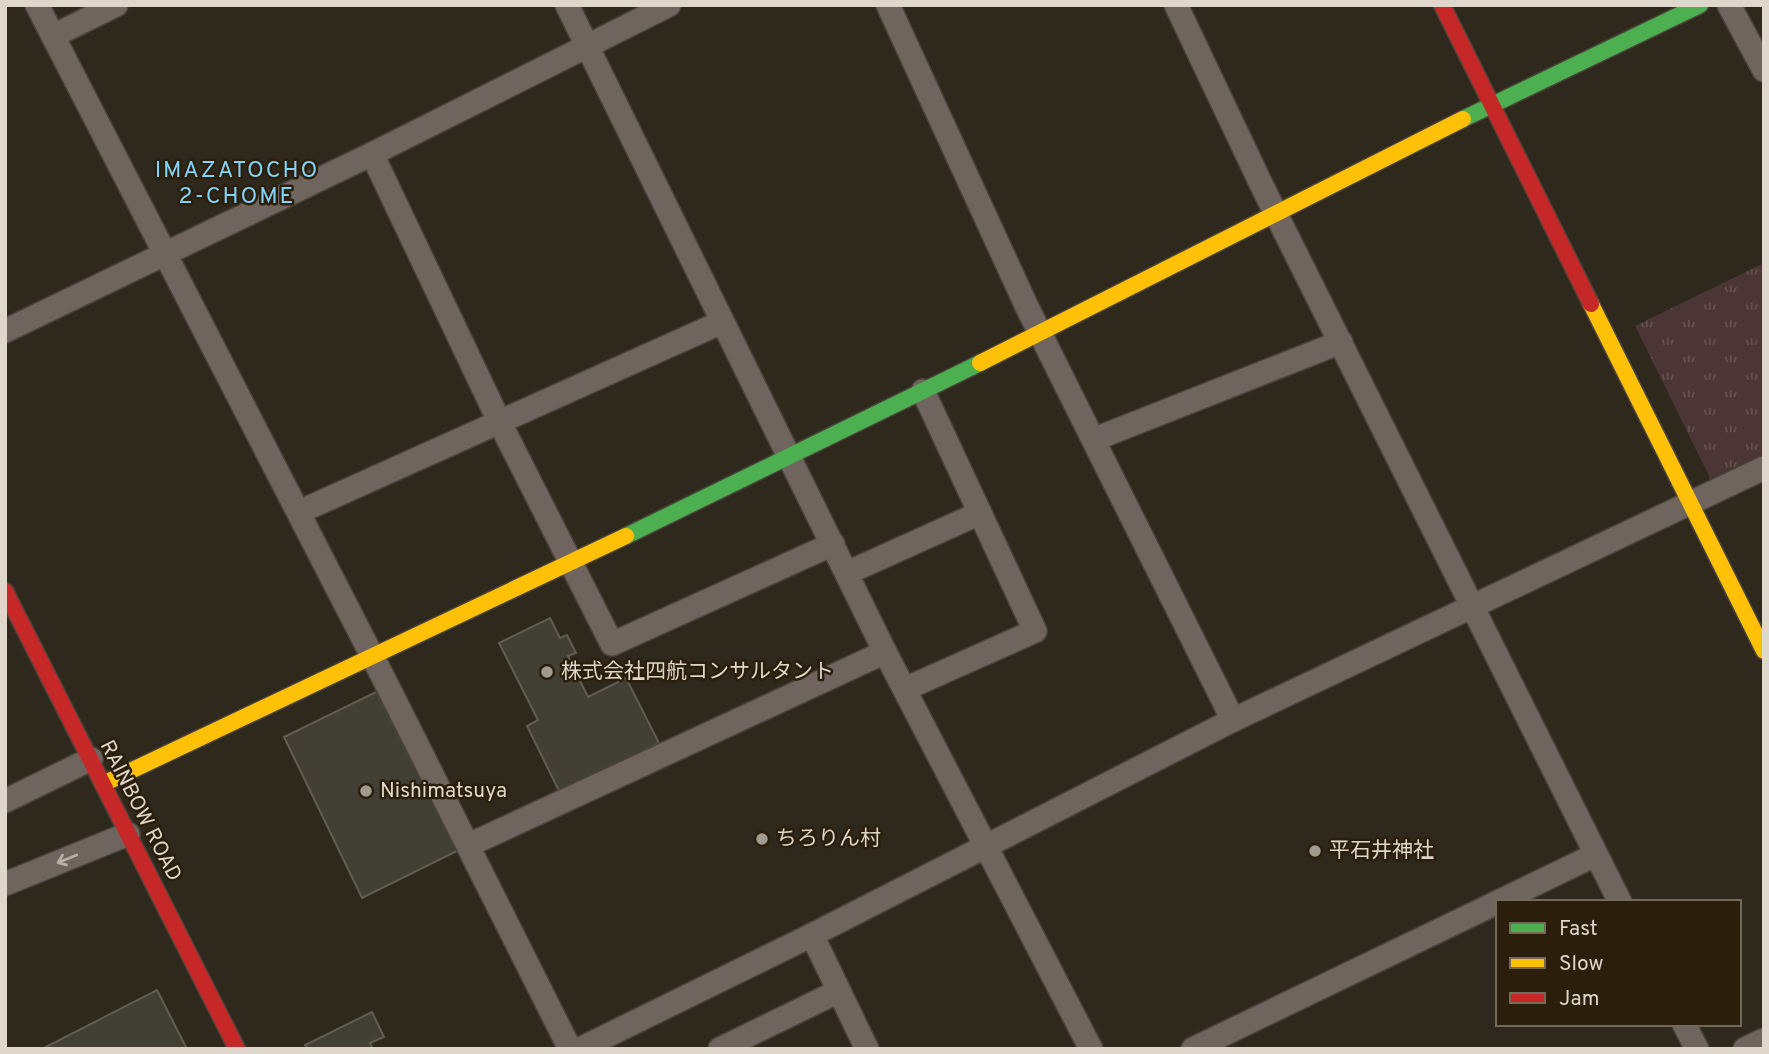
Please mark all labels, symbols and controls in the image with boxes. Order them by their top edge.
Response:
district label: IMAZATOCHO 2-CHOME [155,157,319,212]
place label: 株式会社四航コンサルタント [561,659,834,686]
marker: 株式会社四航コンサルタント [539,664,555,680]
street label: RAINBOW ROAD [93,736,187,886]
place label: Nishimatsuya [380,778,507,805]
marker: Nishimatsuya [358,783,374,799]
place label: ちろりん村 [776,826,881,853]
marker: ちろりん村 [754,831,770,847]
place label: 平石井神社 [1329,838,1434,865]
marker: 平石井神社 [1307,843,1323,859]
one-way arrow [56,853,78,866]
legend [1496,900,1741,1026]
text: Fast [1559,916,1598,943]
text: Slow [1559,951,1604,978]
text: Jam [1559,986,1600,1013]

